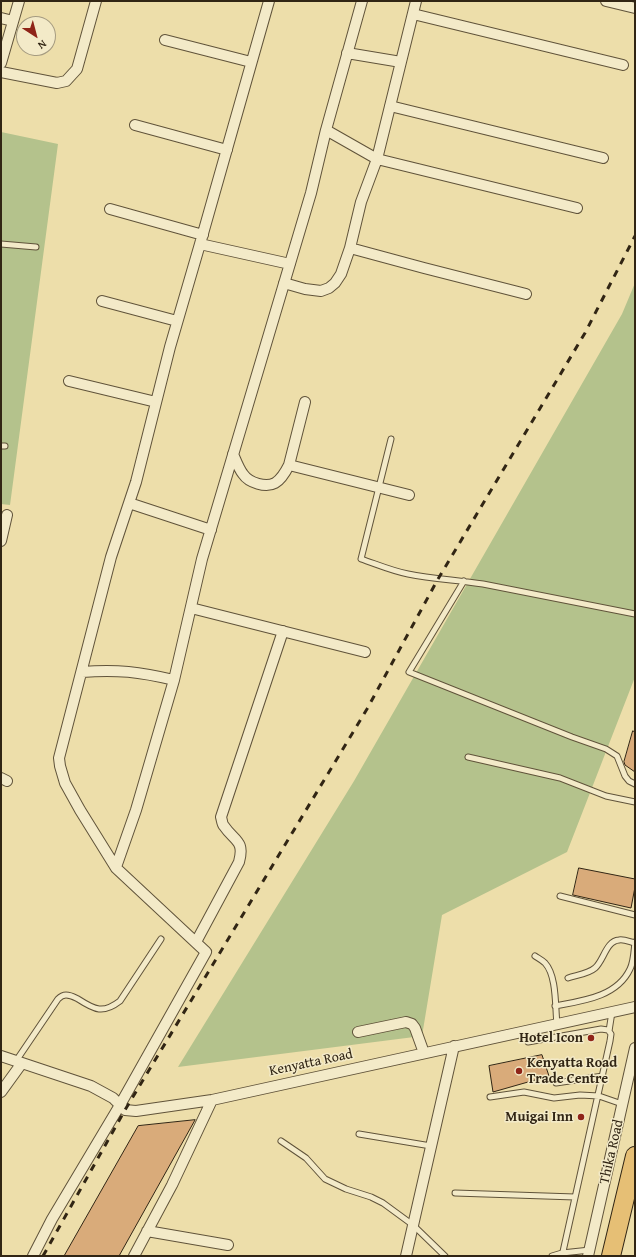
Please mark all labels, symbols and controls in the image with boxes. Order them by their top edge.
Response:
north arrow [16,16,56,56]
text: N [35,36,50,54]
place label: Hotel Icon [519,1030,583,1046]
marker: Hotel Icon [586,1033,596,1043]
street label: Kenyatta Road [268,1046,354,1080]
place label: Kenyatta Road Trade Centre [527,1055,617,1088]
marker: Kenyatta Road Trade Centre [514,1066,524,1076]
place label: Muigai Inn [505,1109,573,1125]
marker: Muigai Inn [576,1112,586,1122]
street label: Thika Road [596,1118,628,1186]

